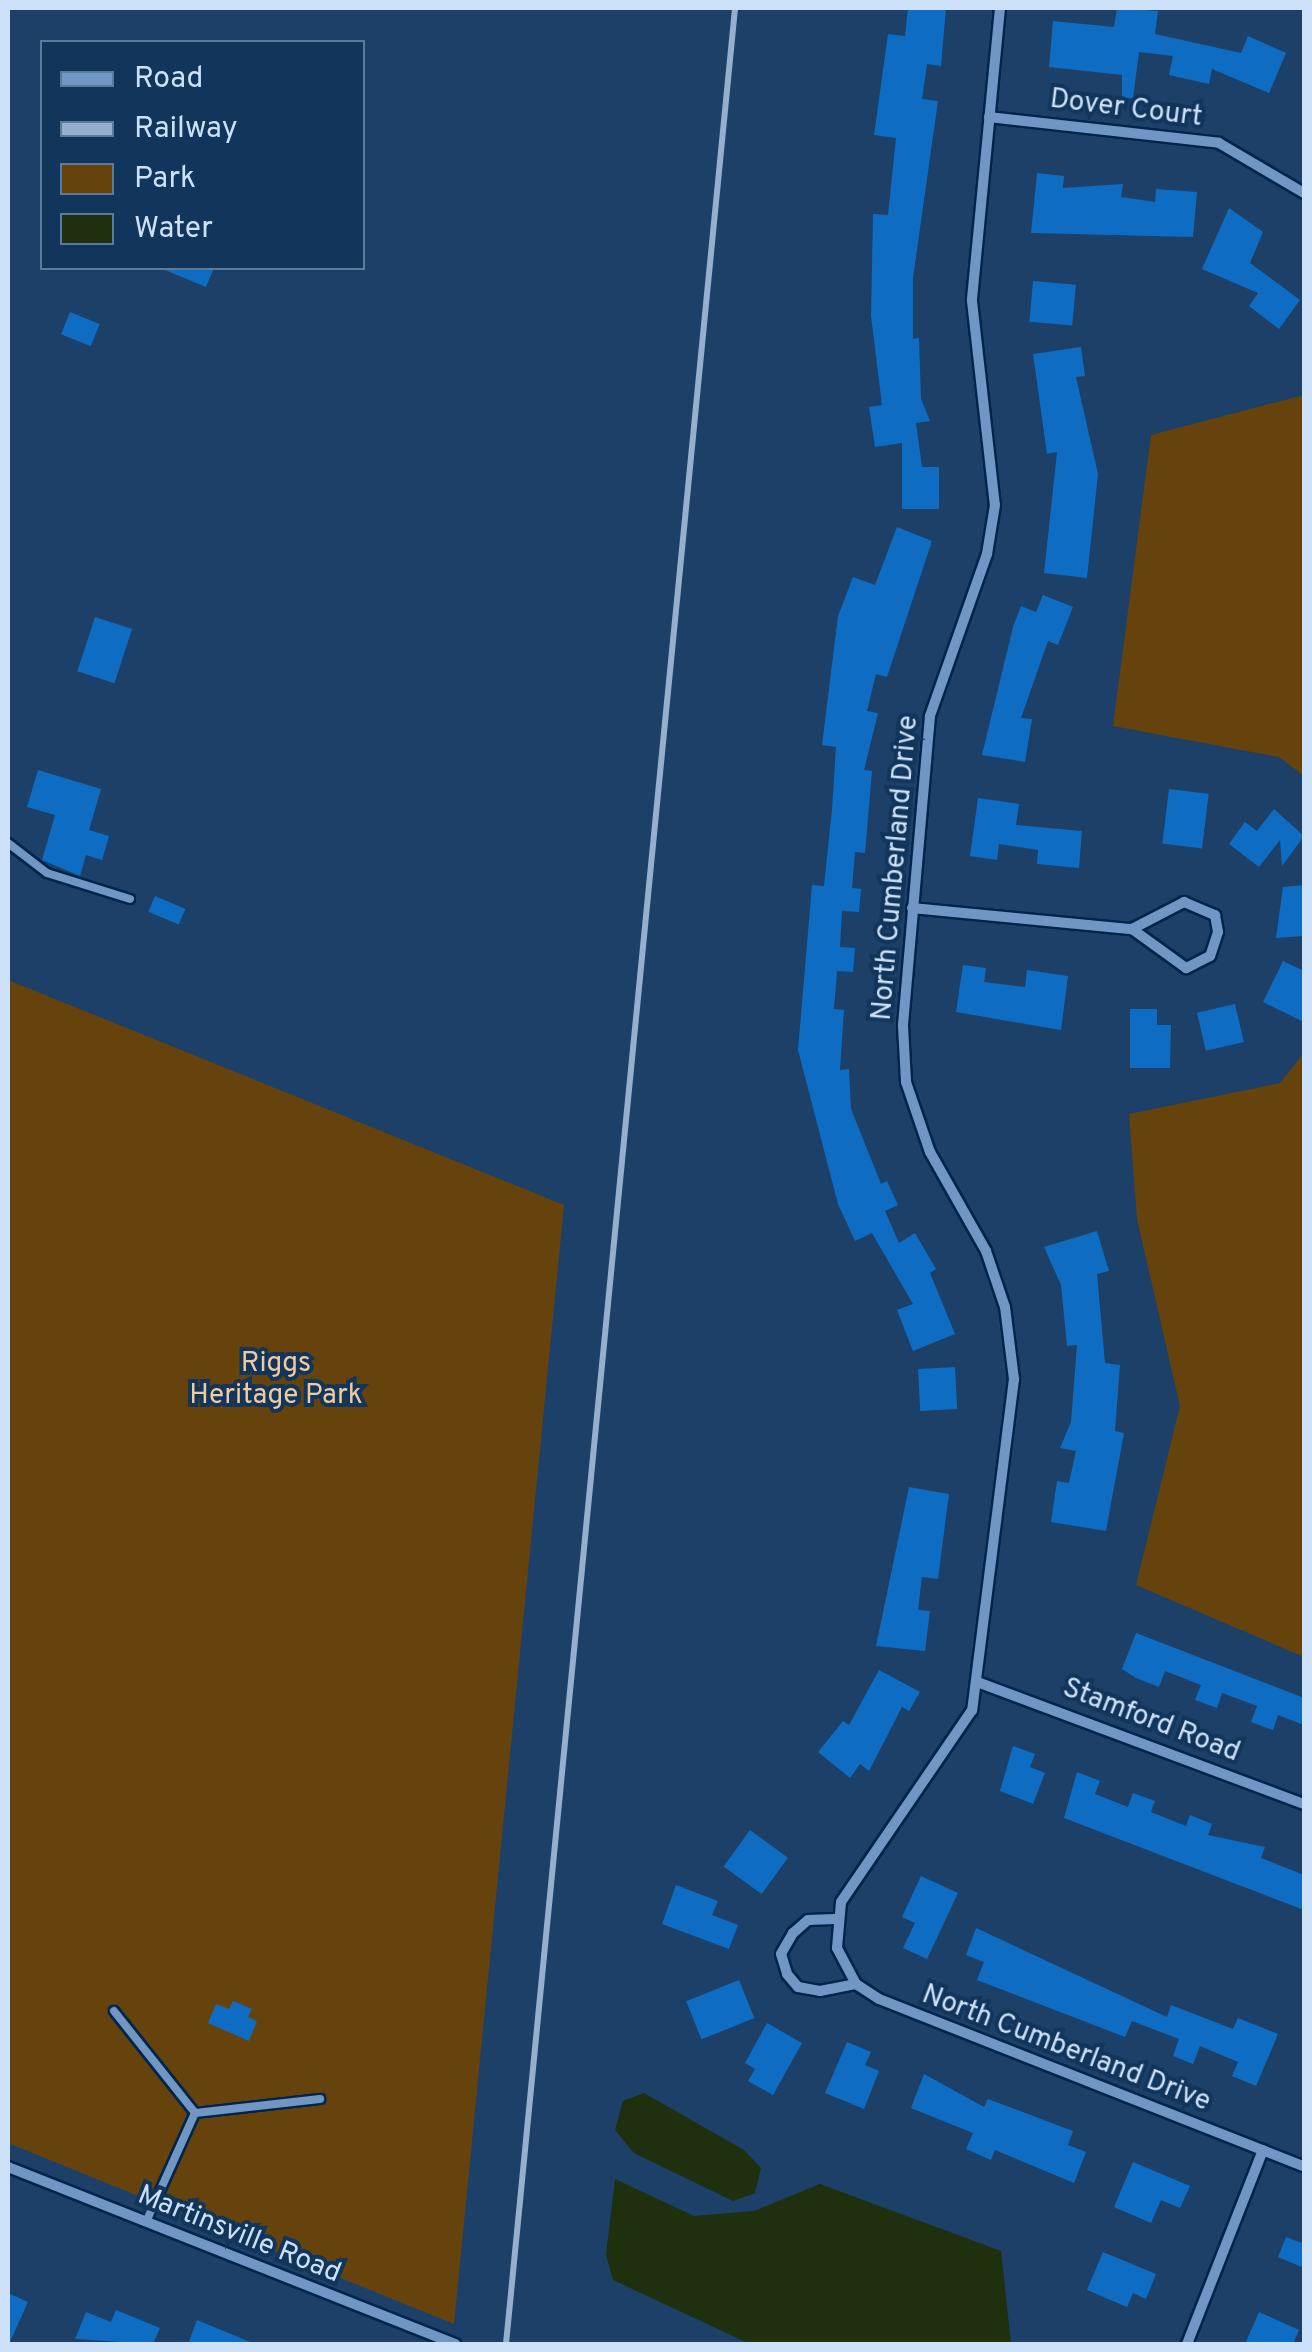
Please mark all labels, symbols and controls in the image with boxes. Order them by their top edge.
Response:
legend [40,40,365,270]
text: Road [134,61,203,98]
street label: Dover Court [1048,83,1204,135]
text: Railway [134,111,238,148]
text: Park [134,161,196,198]
text: Water [134,211,213,248]
street label: North Cumberland Drive [866,714,926,1022]
park label: Riggs Heritage Park [189,1347,363,1413]
street label: Stamford Road [1058,1672,1244,1770]
street label: North Cumberland Drive [917,1978,1215,2120]
street label: Martinsville Road [132,2179,346,2291]

